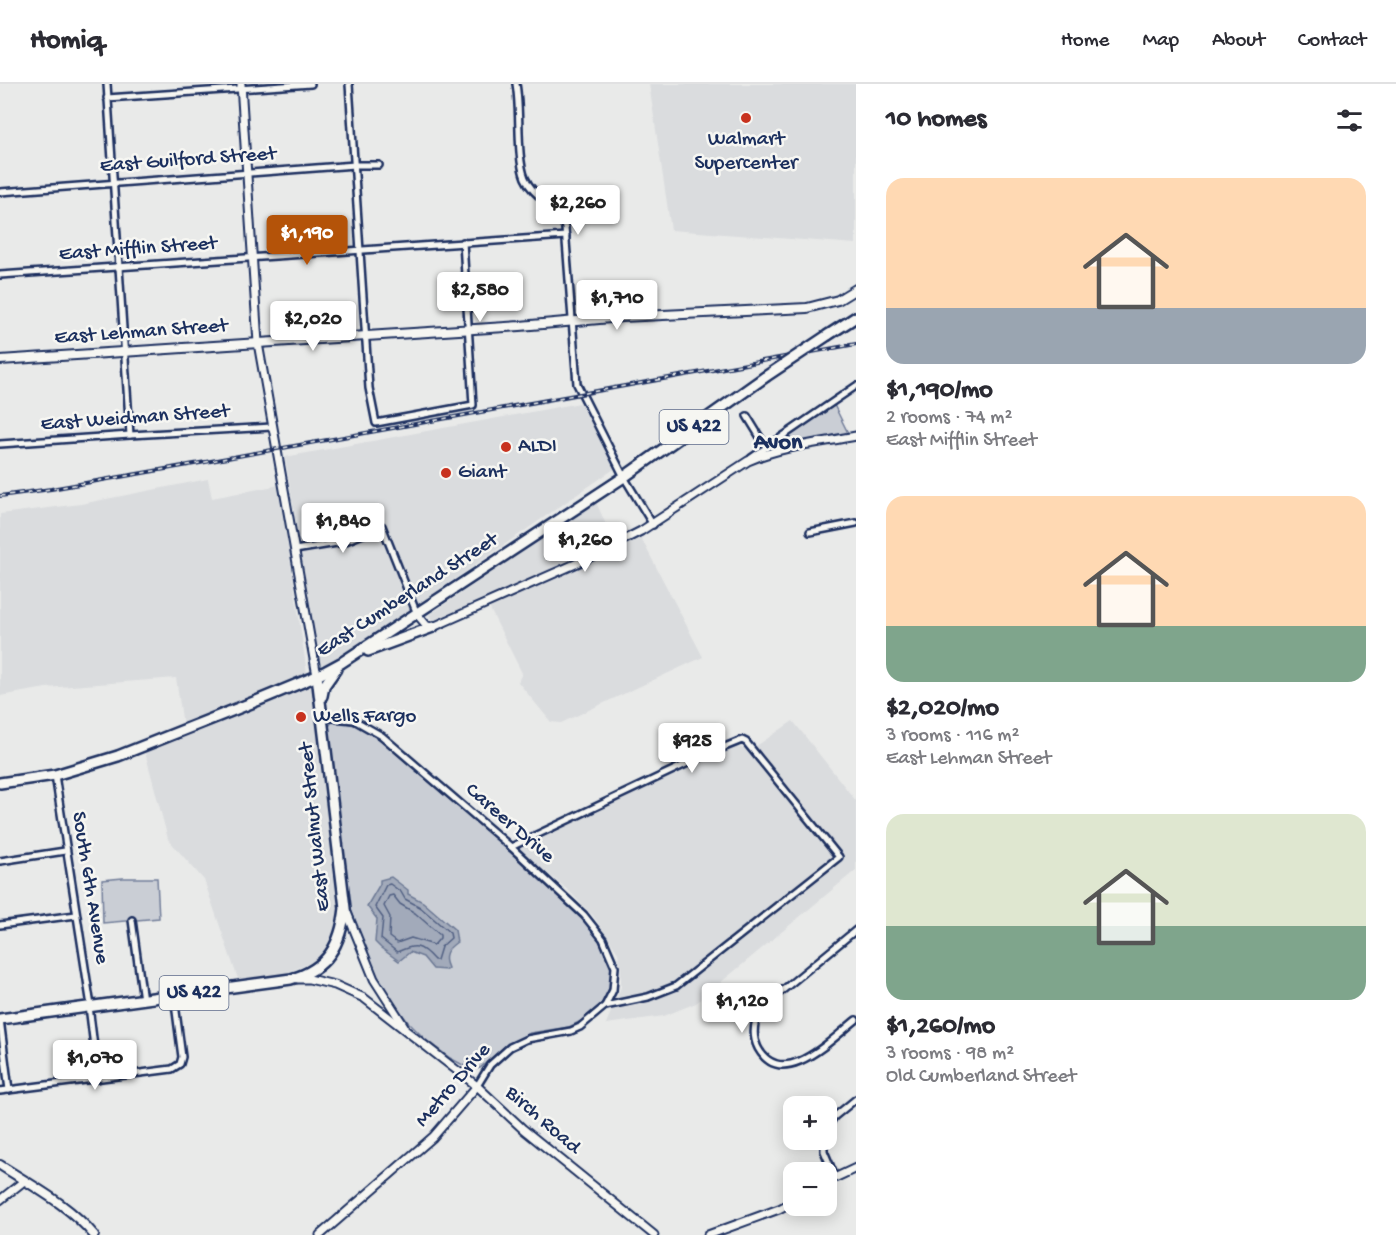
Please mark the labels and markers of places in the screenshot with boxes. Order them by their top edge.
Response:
marker: Walmart Supercenter [739,111,753,125]
place label: Walmart Supercenter [694,128,799,177]
pin: $2,260 [529,185,627,236]
pin: $1,190 [258,215,356,266]
pin: $2,580 [431,272,529,323]
pin: $1,710 [568,280,666,331]
pin: $2,020 [264,301,362,352]
place label: ALDI [518,435,557,460]
marker: ALDI [499,440,513,454]
place label: Giant [458,461,508,486]
marker: Giant [439,466,453,480]
pin: $1,840 [294,503,392,554]
pin: $1,260 [536,522,634,573]
place label: Wells Fargo [313,705,416,730]
marker: Wells Fargo [294,710,308,724]
pin: $925 [656,723,728,774]
pin: $1,120 [693,983,791,1034]
pin: $1,070 [46,1040,144,1091]

